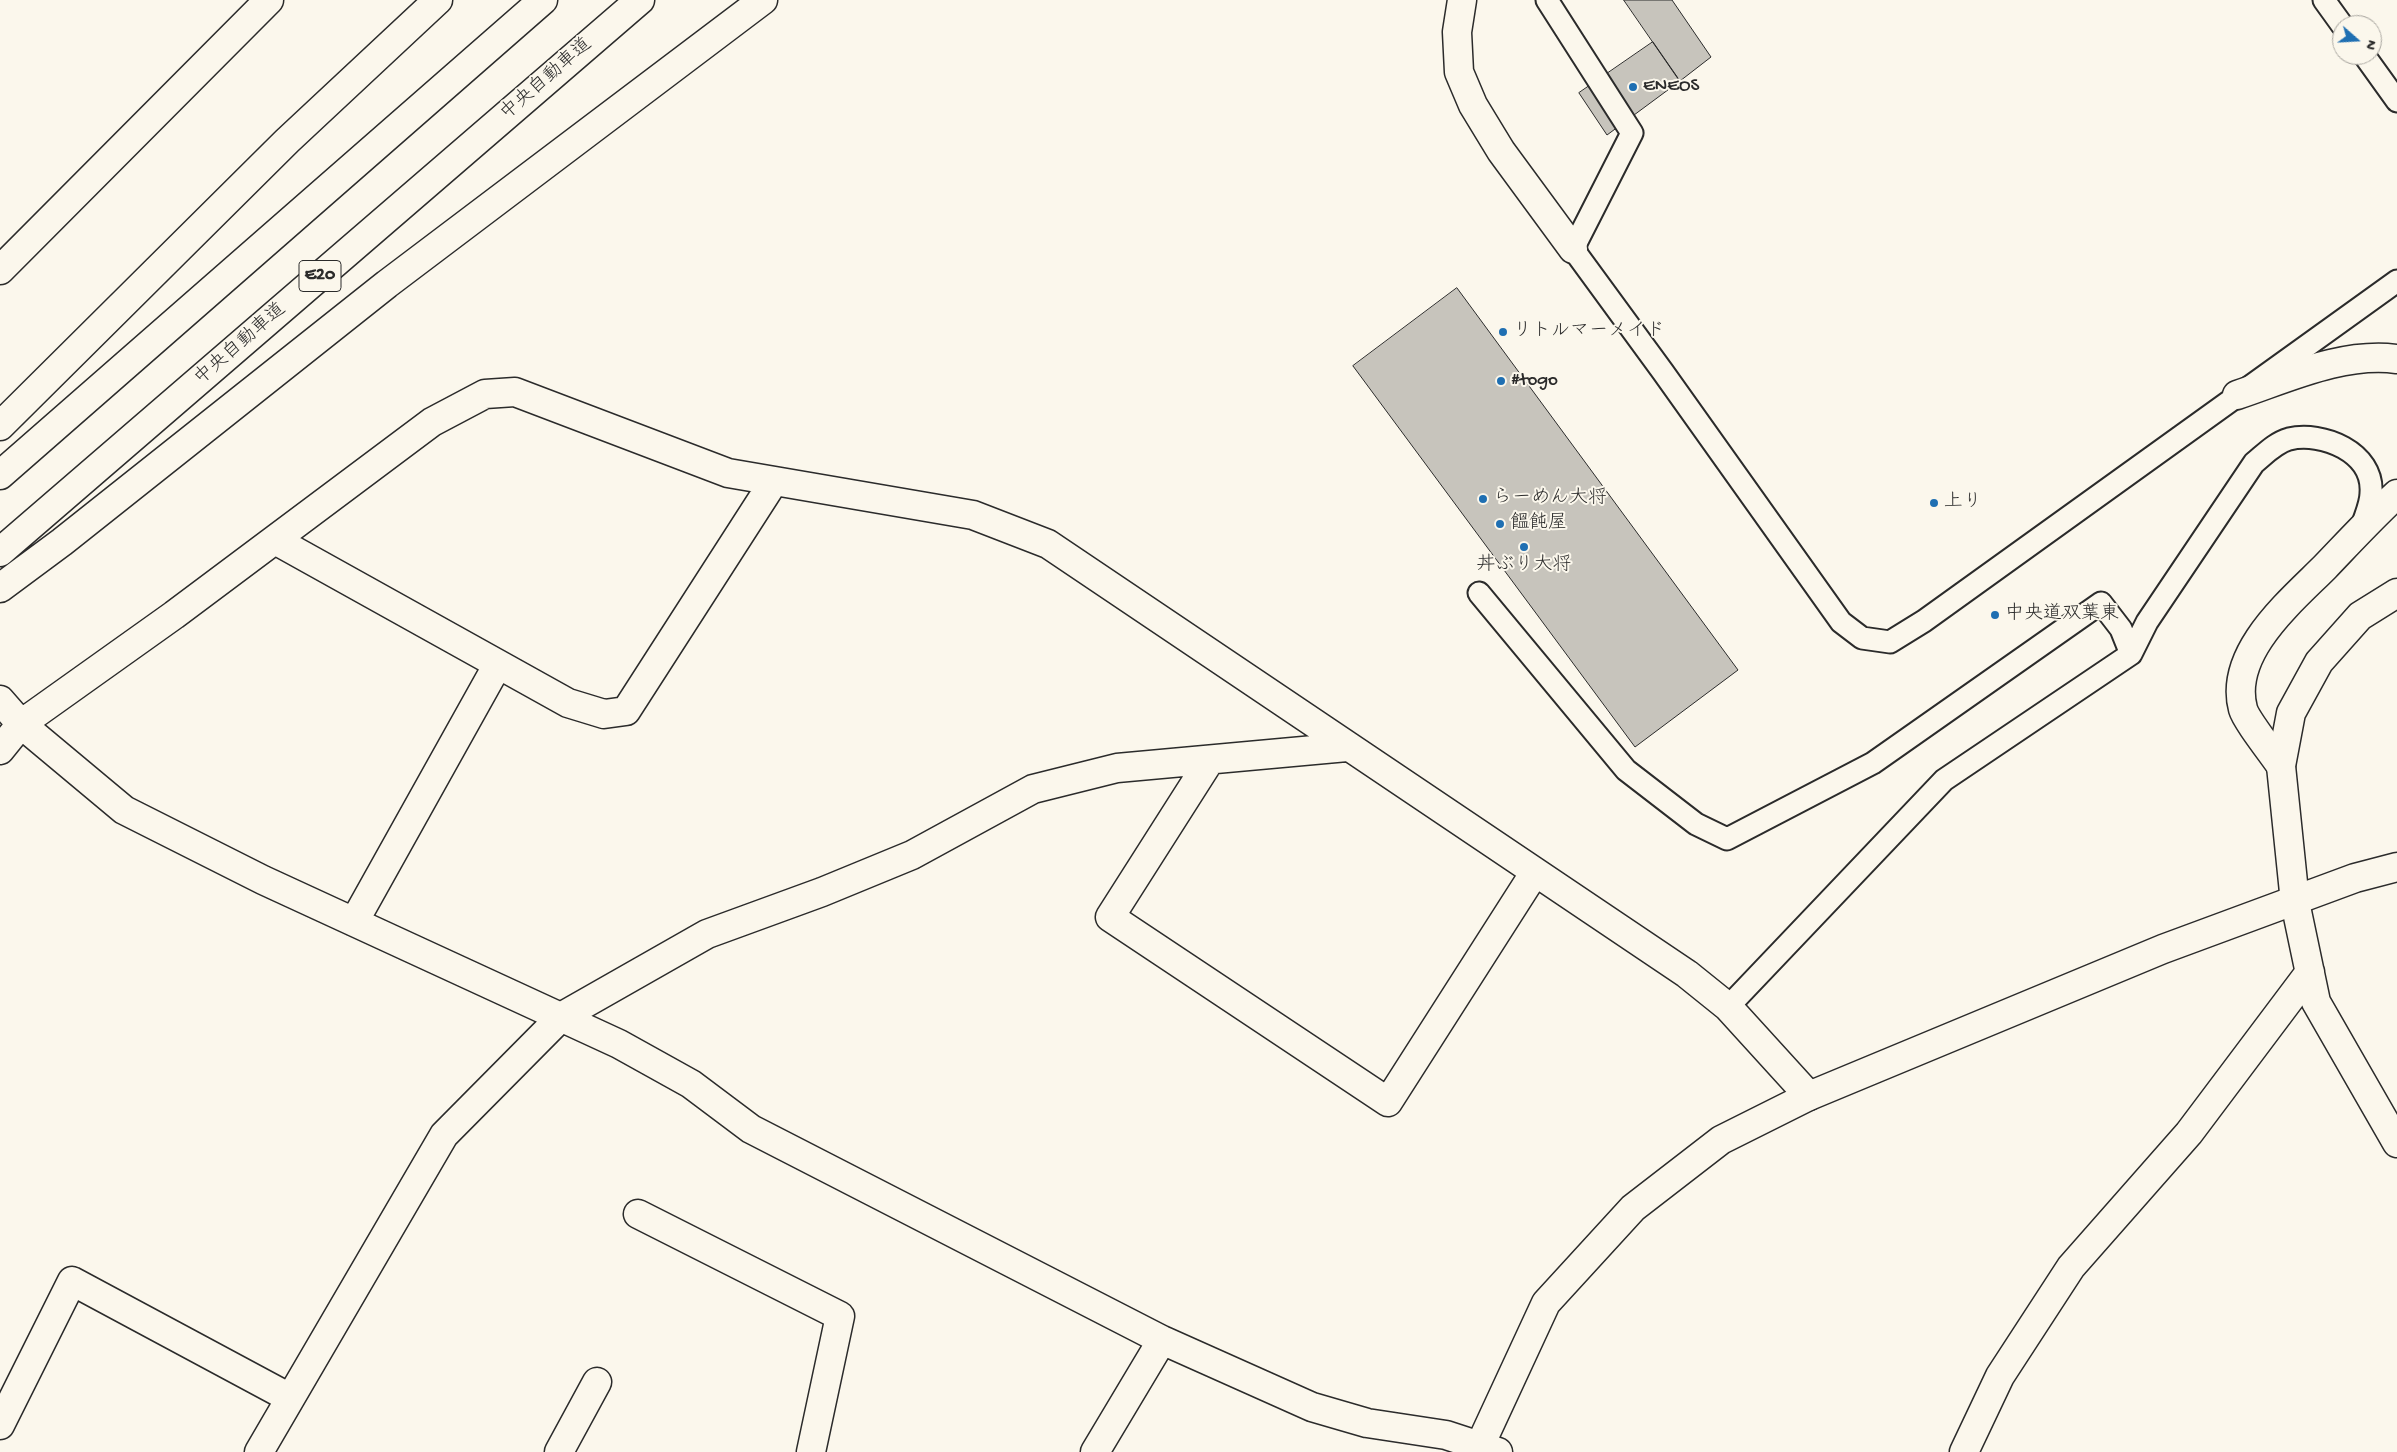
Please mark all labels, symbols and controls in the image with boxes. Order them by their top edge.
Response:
north arrow [2332,15,2382,65]
street label: 中央自動車道 [497,34,597,126]
text: N [2361,38,2380,52]
place label: ENEOS [1643,76,1699,98]
marker: ENEOS [1627,81,1639,93]
road number: E20 [299,260,341,292]
street label: 中央自動車道 [191,299,291,391]
place label: リトルマーメイド [1513,321,1665,343]
marker: リトルマーメイド [1497,326,1509,338]
place label: #togo [1511,370,1558,392]
marker: #togo [1495,375,1507,387]
place label: らーめん大将 [1493,488,1607,510]
place label: 上り [1944,492,1982,514]
marker: らーめん大将 [1477,493,1489,505]
marker: 上り [1928,497,1940,509]
place label: 饂飩屋 [1510,513,1567,535]
marker: 饂飩屋 [1494,518,1506,530]
marker: 丼ぶり大将 [1518,541,1530,553]
place label: 丼ぶり大将 [1477,555,1571,577]
place label: 中央道双葉東 [2005,604,2119,626]
marker: 中央道双葉東 [1989,609,2001,621]

